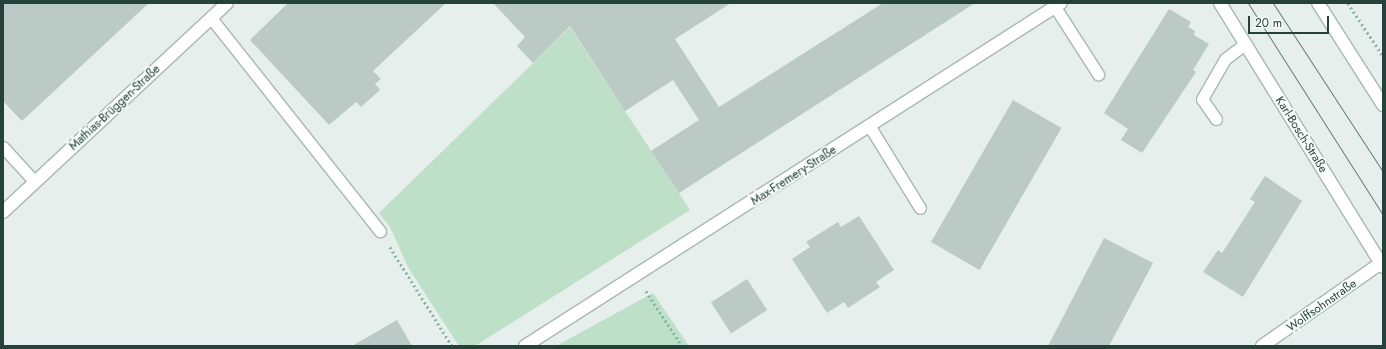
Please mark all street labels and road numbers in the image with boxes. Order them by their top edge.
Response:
street label: Mathias-Brüggen-Straße [67,62,163,154]
street label: Karl-Bosch-Straße [1272,94,1330,176]
street label: Max-Fremery-Straße [749,143,839,209]
street label: Wolffsohnstraße [1284,277,1360,335]

